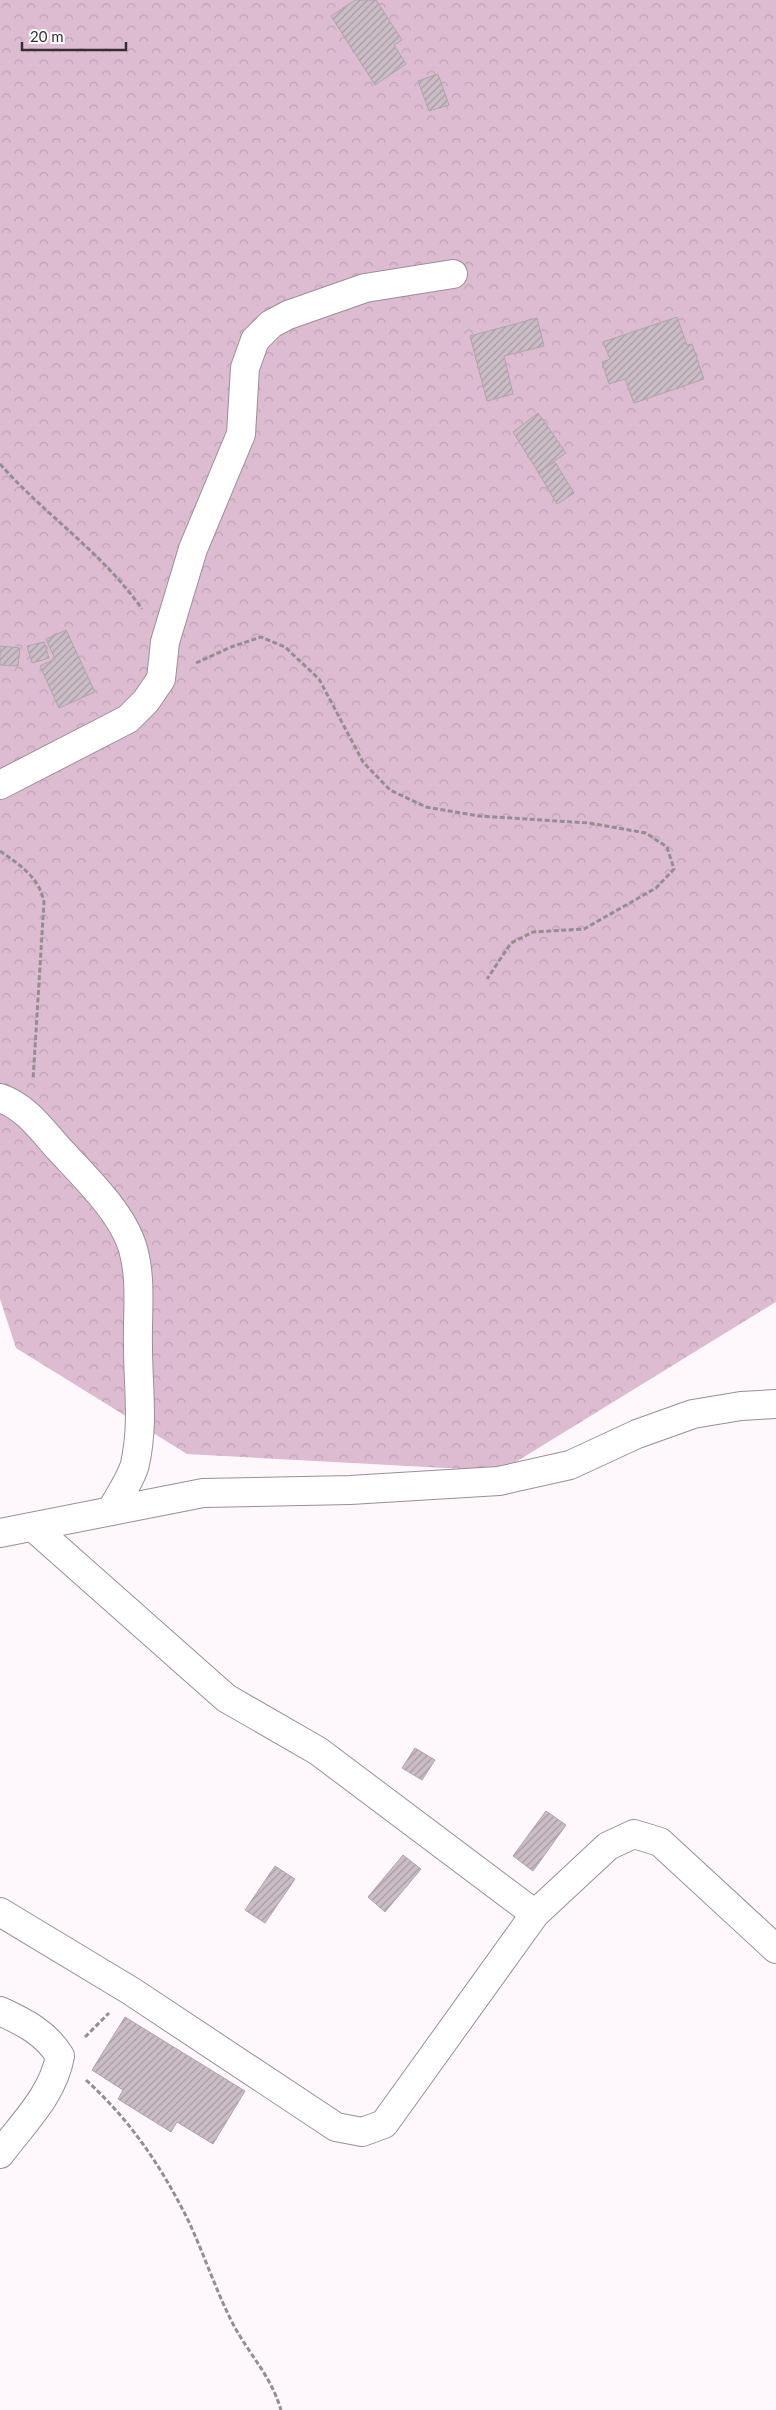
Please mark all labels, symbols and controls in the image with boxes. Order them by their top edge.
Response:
scale bar [22,20,126,52]
text: 20 m [30,27,64,45]

